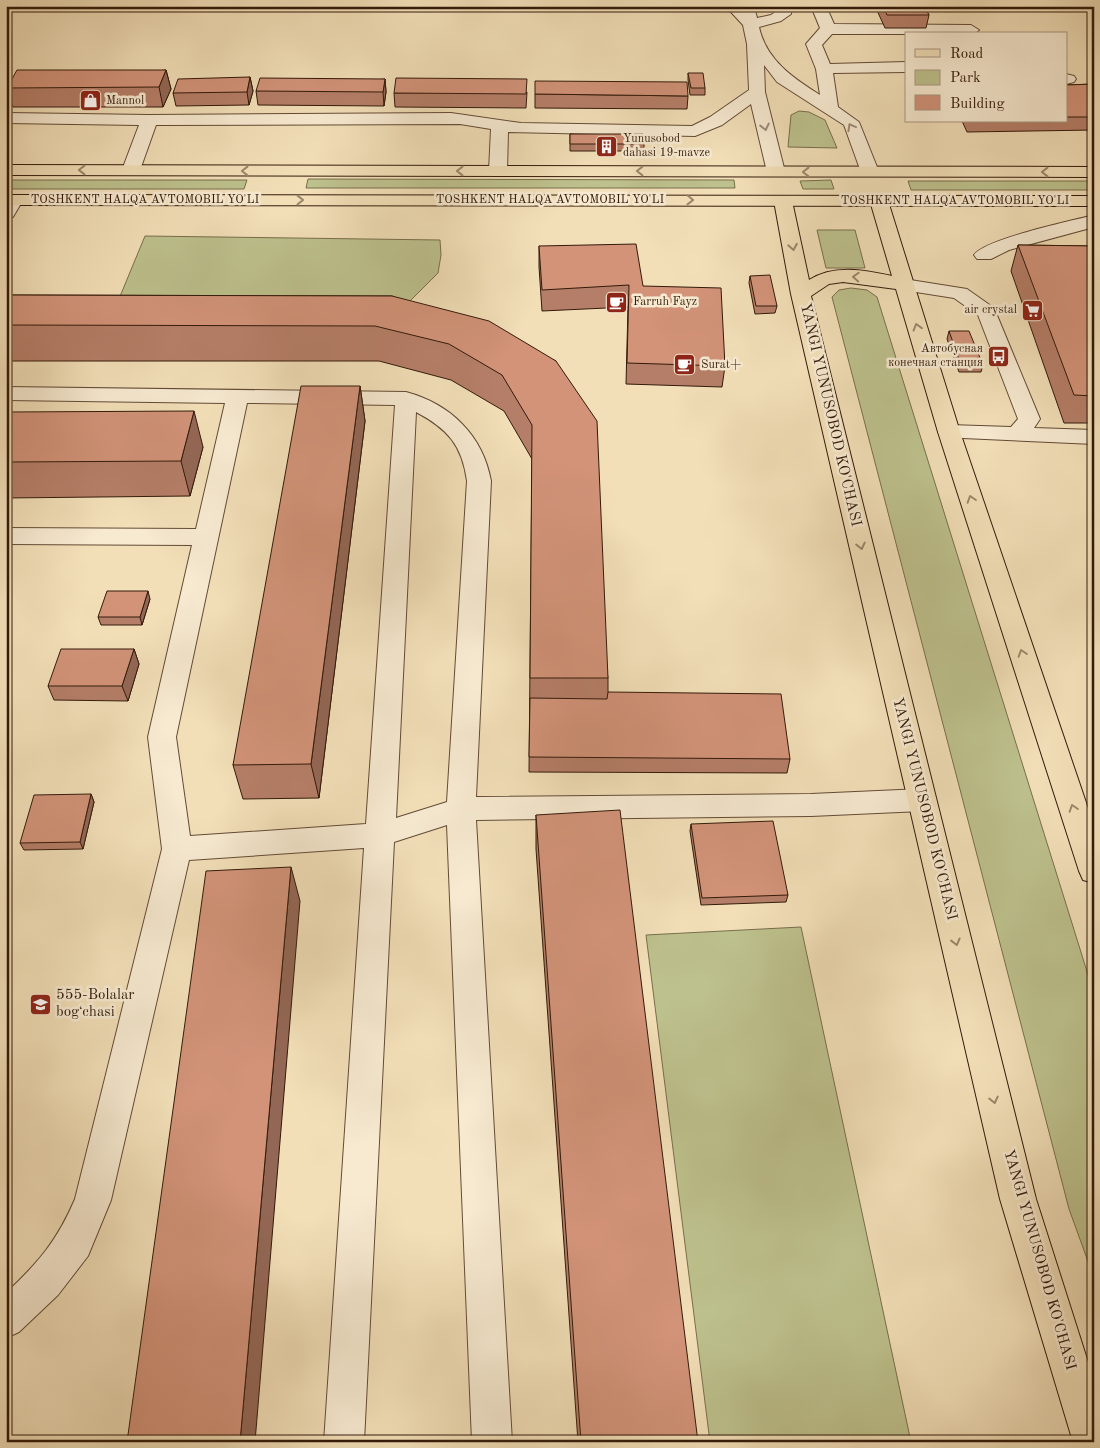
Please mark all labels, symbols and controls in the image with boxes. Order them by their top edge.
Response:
legend [905,32,1068,122]
text: Road [950,47,984,62]
text: Park [950,71,981,86]
shop icon: Mannol [78,89,102,113]
place label: Mannol [106,95,144,107]
text: Building [950,97,1005,112]
one-way arrow [760,122,770,130]
one-way arrow [848,124,858,133]
place label: Yunusobod dahasi 19-mavze [623,133,711,159]
building icon: Yunusobod dahasi 19-mavze [595,134,619,158]
one-way arrow [78,165,86,175]
one-way arrow [240,165,248,176]
one-way arrow [455,166,463,176]
one-way arrow [635,166,643,176]
one-way arrow [801,167,809,177]
one-way arrow [1041,167,1048,177]
street label: TOSHKENT HALQA AVTOMOBIL YO'LI [31,194,260,206]
street label: TOSHKENT HALQA AVTOMOBIL YO'LI [436,194,665,206]
one-way arrow [296,195,304,205]
one-way arrow [686,195,694,205]
street label: TOSHKENT HALQA AVTOMOBIL YO'LI [841,195,1070,207]
one-way arrow [788,243,798,252]
one-way arrow [852,272,860,283]
cafe icon: Farruh Fayz [605,290,629,314]
place label: Farruh Fayz [633,296,697,308]
supermarket icon: air crystal [1021,298,1045,322]
street label: YANGI YUNUSOBOD KO'CHASI [797,302,863,528]
place label: air crystal [964,304,1017,316]
one-way arrow [913,324,923,332]
place label: Автобусная конечная станция [888,343,983,369]
bus stop icon: Автобусная конечная станция [987,344,1011,368]
cafe icon: Surat+ [673,353,697,377]
place label: Surat+ [701,359,741,371]
one-way arrow [967,495,977,504]
one-way arrow [855,541,866,550]
one-way arrow [1018,650,1028,658]
street label: YANGI YUNUSOBOD KO'CHASI [889,696,959,922]
one-way arrow [1069,804,1079,812]
one-way arrow [951,937,961,945]
place label: 555-Bolalar bogʻchasi [56,988,135,1020]
school or university icon: 555-Bolalar bogʻchasi [28,992,52,1016]
one-way arrow [988,1095,999,1104]
street label: YANGI YUNUSOBOD KO'CHASI [1000,1148,1078,1372]

